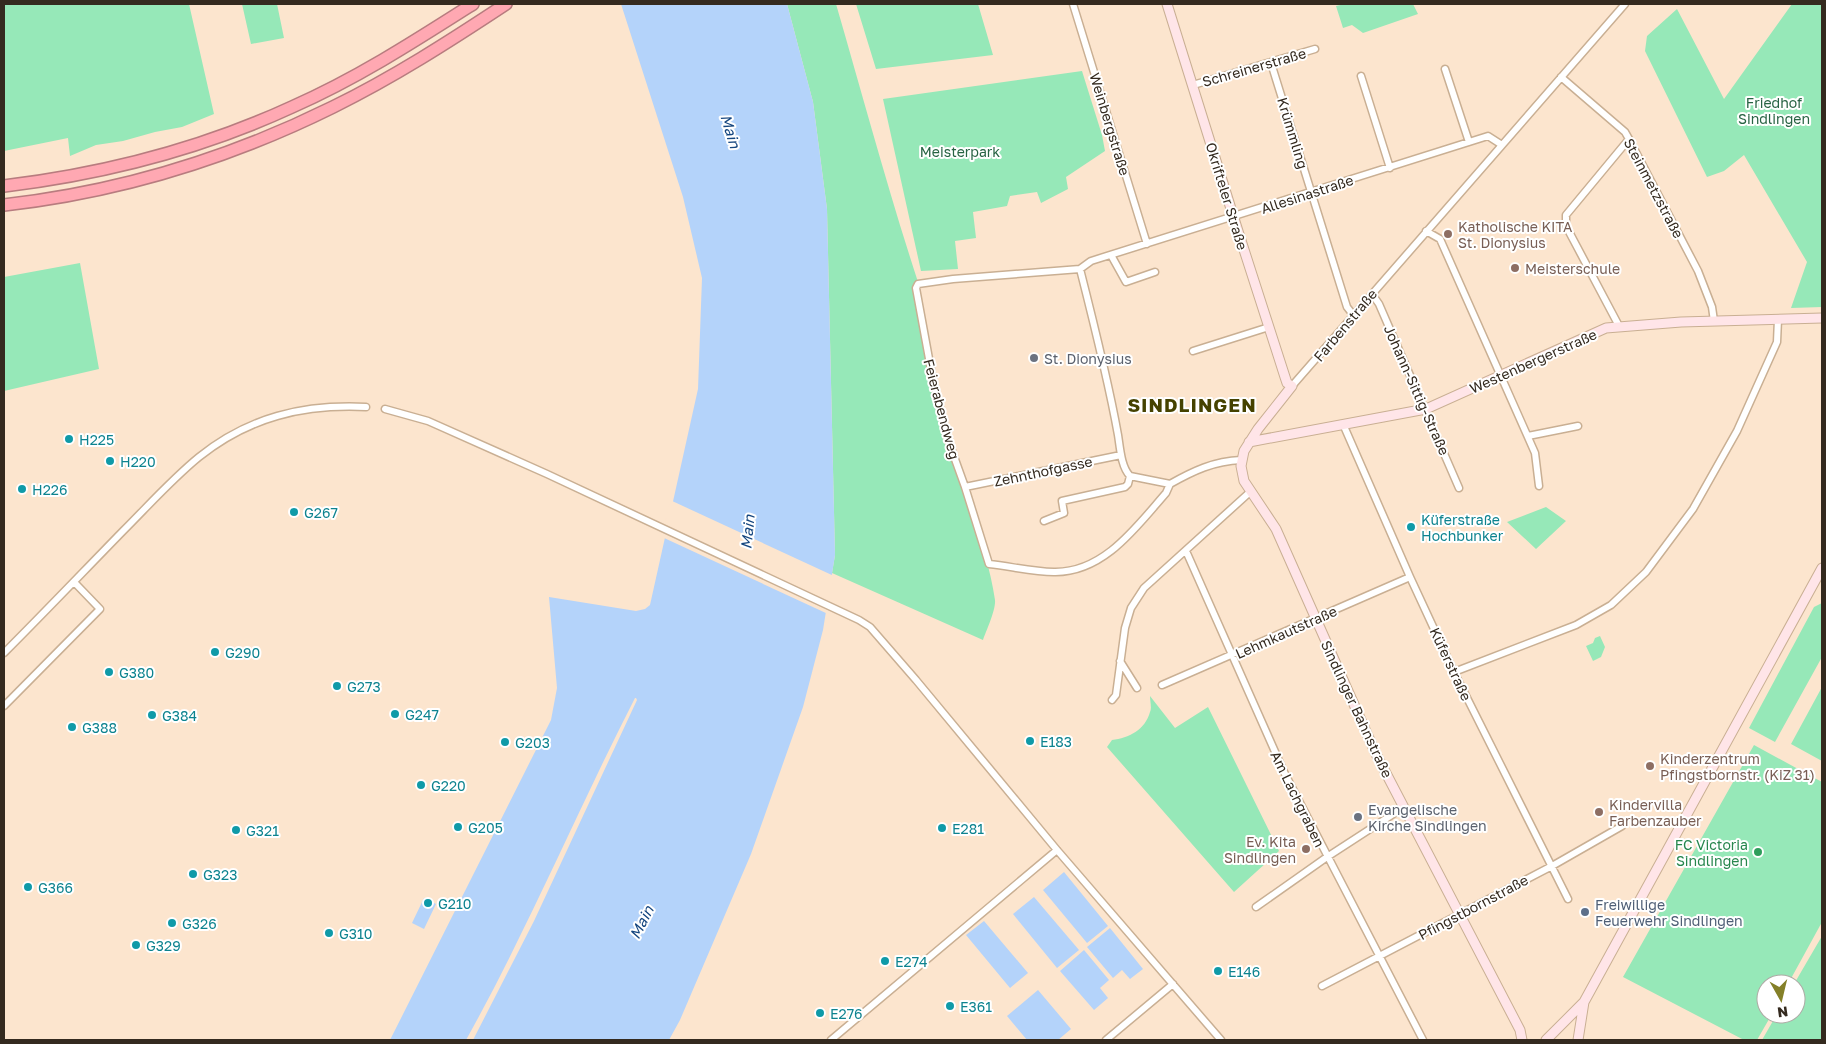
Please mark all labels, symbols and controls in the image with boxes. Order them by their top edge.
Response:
street label: Schreinerstraße [1200,44,1308,90]
street label: Weinbergstraße [1086,71,1134,177]
park label: Friedhof Sindlingen [1738,94,1810,127]
street label: Krümmling [1274,95,1312,171]
water label: Main [717,112,745,151]
street label: Steinmetzstraße [1620,135,1688,241]
street label: Okrifteler Straße [1203,140,1251,252]
park label: Meisterpark [920,143,1000,160]
street label: Allesinastraße [1259,171,1355,217]
place label: Katholische KITA St. Dionysius [1458,218,1573,251]
marker: Katholische KITA St. Dionysius [1442,228,1454,240]
place label: Meisterschule [1525,260,1620,277]
marker: Meisterschule [1509,262,1521,274]
street label: Farbenstraße [1310,285,1380,365]
street label: Johann-Sittig-Straße [1381,322,1453,458]
street label: Westenbergerstraße [1467,325,1599,397]
place label: St. Dionysius [1044,350,1132,367]
marker: St. Dionysius [1028,352,1040,364]
street label: Feierabendweg [920,357,964,461]
district label: SINDLINGEN [1127,393,1257,416]
place label: H225 [79,431,114,448]
marker: H225 [63,433,75,445]
street label: Zehnthofgasse [992,452,1094,490]
place label: H220 [120,453,156,470]
marker: H220 [104,455,116,467]
place label: H226 [32,481,67,498]
marker: H226 [16,483,28,495]
place label: G267 [304,504,338,521]
marker: G267 [288,506,300,518]
place label: Küferstraße Hochbunker [1421,511,1504,544]
water label: Main [736,513,758,550]
marker: Küferstraße Hochbunker [1405,521,1417,533]
street label: Lehmkautstraße [1233,602,1339,662]
street label: Küferstraße [1427,625,1475,703]
street label: Sindlinger Bahnstraße [1318,638,1396,780]
place label: G290 [225,644,260,661]
marker: G290 [209,646,221,658]
place label: G380 [119,664,154,681]
marker: G380 [103,666,115,678]
place label: G273 [347,678,381,695]
marker: G273 [331,680,343,692]
place label: G247 [405,706,439,723]
place label: G384 [162,707,197,724]
marker: G247 [389,708,401,720]
marker: G384 [146,709,158,721]
place label: G388 [82,719,117,736]
marker: G388 [66,721,78,733]
place label: E183 [1040,733,1072,750]
place label: G203 [515,734,550,751]
marker: E183 [1024,735,1036,747]
marker: G203 [499,736,511,748]
street label: Am Lachgraben [1267,748,1329,850]
place label: Kinderzentrum Pfingstbornstr. (KiZ 31) [1660,750,1815,783]
marker: Kinderzentrum Pfingstbornstr. (KiZ 31) [1644,760,1656,772]
place label: G220 [431,777,466,794]
marker: G220 [415,779,427,791]
place label: Kindervilla Farbenzauber [1609,796,1702,829]
place label: Evangelische Kirche Sindlingen [1368,801,1487,834]
marker: Kindervilla Farbenzauber [1593,806,1605,818]
marker: Evangelische Kirche Sindlingen [1352,811,1364,823]
place label: G205 [468,819,503,836]
place label: E281 [952,820,984,837]
marker: G205 [452,821,464,833]
place label: G321 [246,822,279,839]
marker: E281 [936,822,948,834]
marker: G321 [230,824,242,836]
place label: Ev. Kita Sindlingen [1224,833,1296,866]
place label: FC Victoria Sindlingen [1675,836,1748,869]
marker: Ev. Kita Sindlingen [1300,843,1312,855]
marker: FC Victoria Sindlingen [1752,846,1764,858]
place label: G323 [203,866,237,883]
marker: G323 [187,868,199,880]
street label: Pfingstbornstraße [1415,871,1531,943]
place label: G366 [38,879,73,896]
marker: G366 [22,881,34,893]
place label: G210 [438,895,471,912]
place label: Freiwillige Feuerwehr Sindlingen [1595,896,1743,929]
marker: G210 [422,897,434,909]
water label: Main [625,902,657,942]
marker: Freiwillige Feuerwehr Sindlingen [1579,906,1591,918]
place label: G326 [182,915,217,932]
marker: G326 [166,917,178,929]
place label: G310 [339,925,373,942]
marker: G310 [323,927,335,939]
place label: G329 [146,937,181,954]
marker: G329 [130,939,142,951]
place label: E274 [895,953,928,970]
marker: E274 [879,955,891,967]
place label: E146 [1228,963,1260,980]
marker: E146 [1212,965,1224,977]
north arrow [1756,974,1806,1024]
place label: E361 [960,998,992,1015]
marker: E361 [944,1000,956,1012]
text: N [1776,1003,1789,1022]
place label: E276 [830,1005,863,1022]
marker: E276 [814,1007,826,1019]

